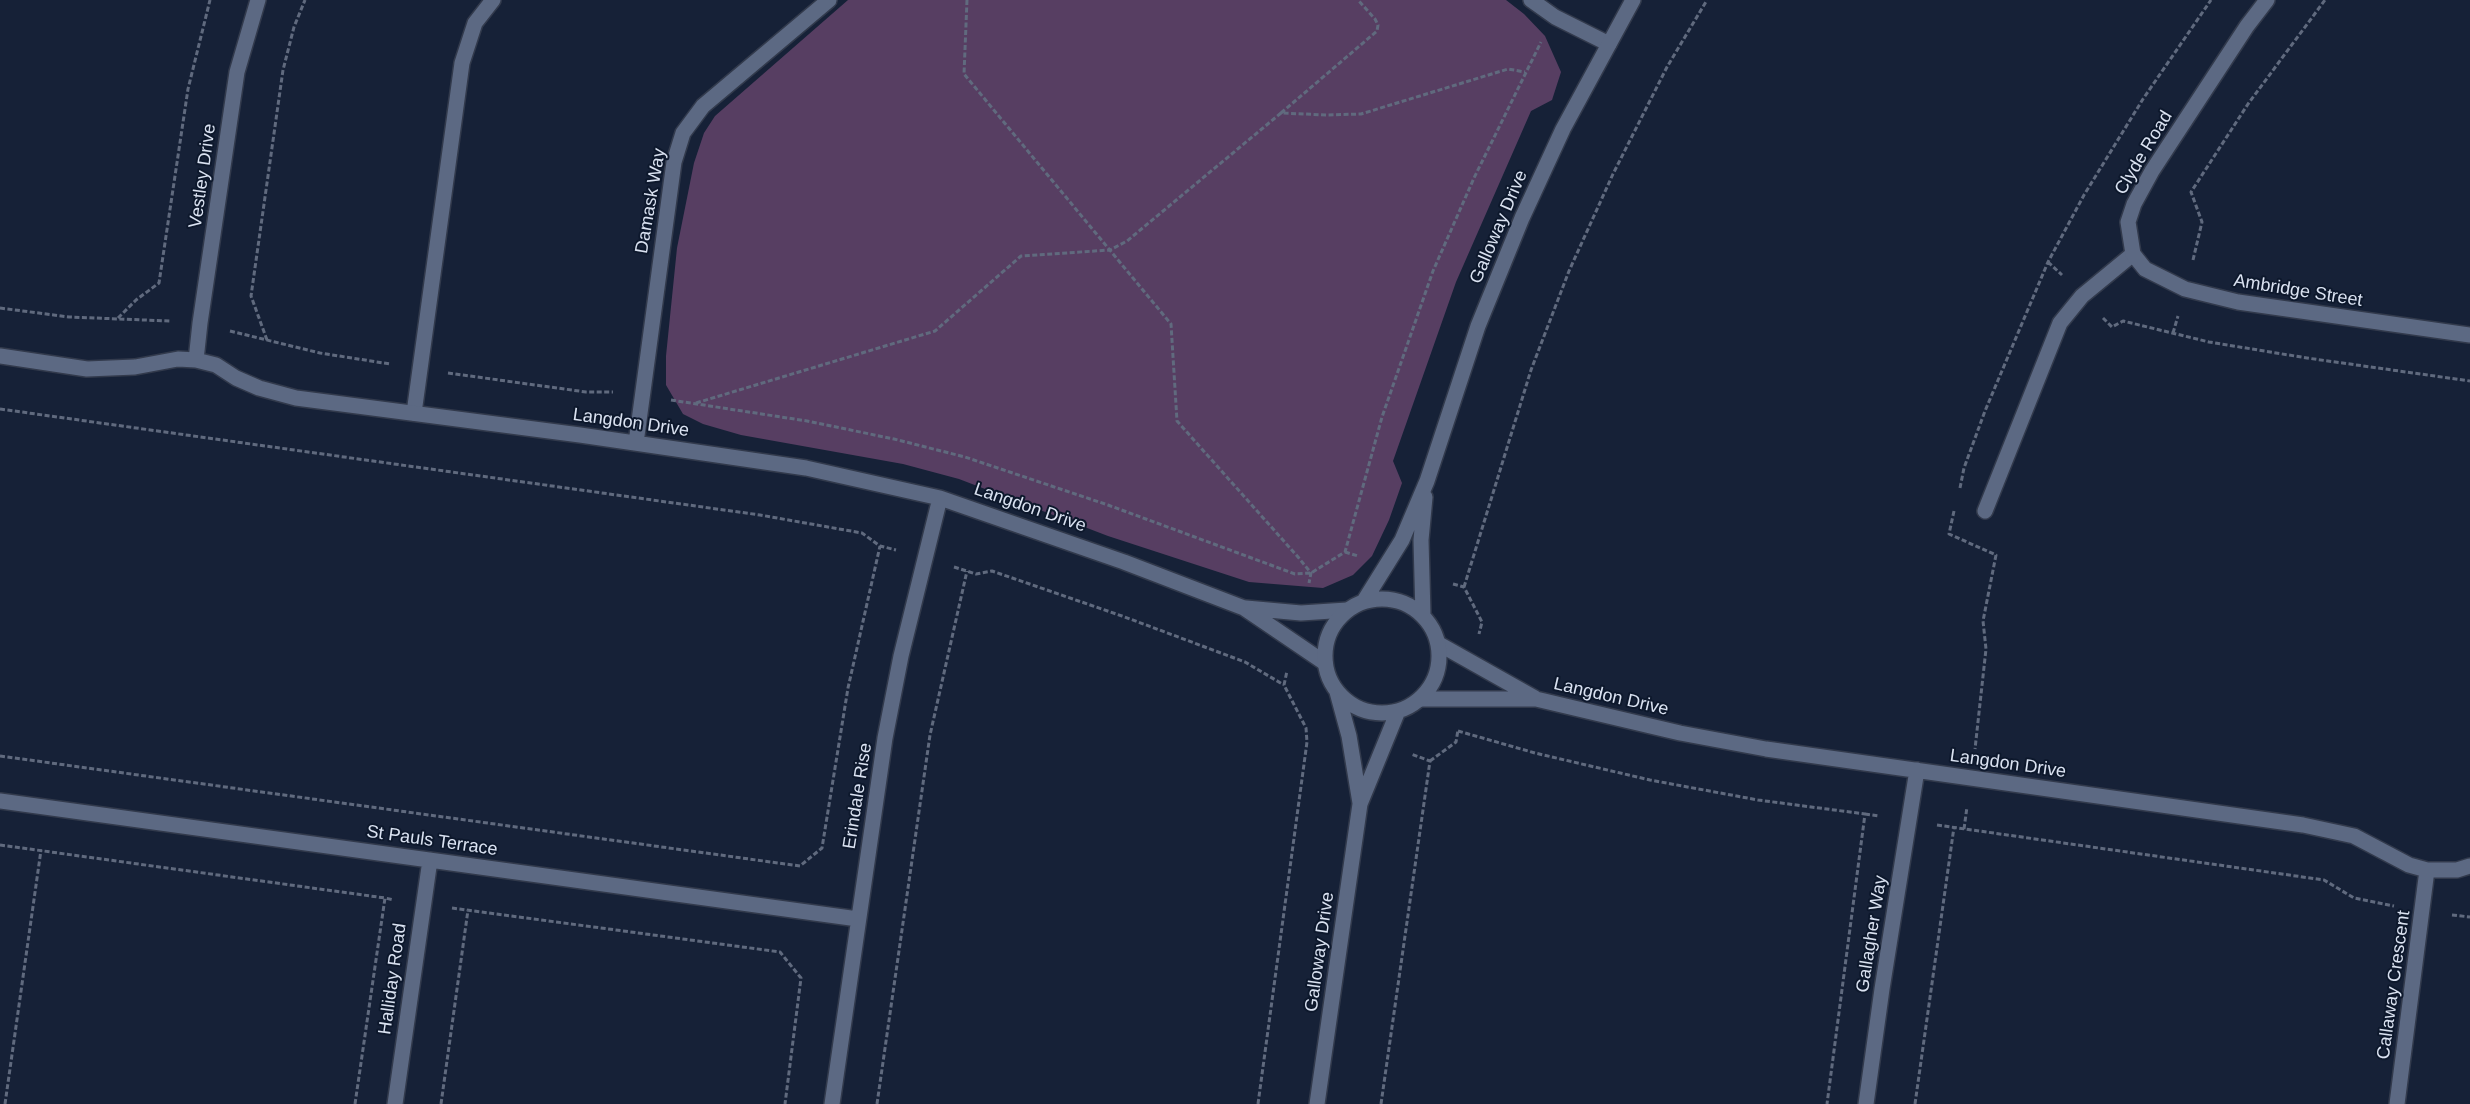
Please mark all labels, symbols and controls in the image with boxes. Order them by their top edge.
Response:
street label: Clyde Road [2111,107,2177,199]
street label: Vestley Drive [185,122,221,230]
street label: Damask Way [631,147,671,255]
street label: Galloway Drive [1465,167,1533,287]
street label: Ambridge Street [2232,270,2364,312]
street label: Langdon Drive [572,404,690,442]
street label: Langdon Drive [971,479,1089,537]
street label: Langdon Drive [1552,673,1670,721]
street label: Erindale Rise [839,741,877,851]
street label: Langdon Drive [1949,745,2067,783]
street label: St Pauls Terrace [365,821,499,861]
street label: Gallagher Way [1852,874,1892,994]
street label: Galloway Drive [1301,891,1339,1013]
street label: Callaway Crescent [2373,909,2415,1061]
street label: Halliday Road [375,922,411,1036]

